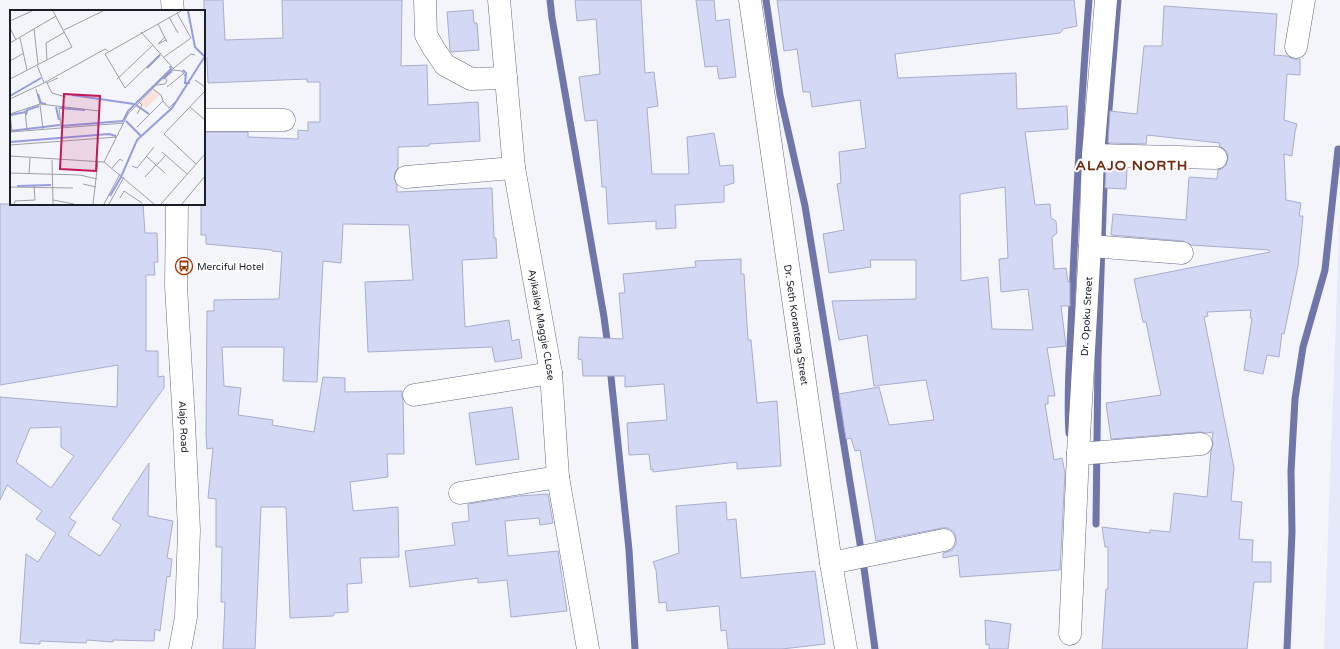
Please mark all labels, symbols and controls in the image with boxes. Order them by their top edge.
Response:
inset map [10,10,205,205]
district label: ALAJO NORTH [1076,157,1188,174]
bus stop icon: Merciful Hotel [174,256,194,276]
place label: Merciful Hotel [197,261,264,273]
street label: Dr. Seth Koranteng Street [781,264,810,386]
street label: Ayikailey Maggie CLose [525,269,557,381]
street label: Dr. Opoku Street [1079,276,1095,356]
street label: Alajo Road [176,401,190,453]

